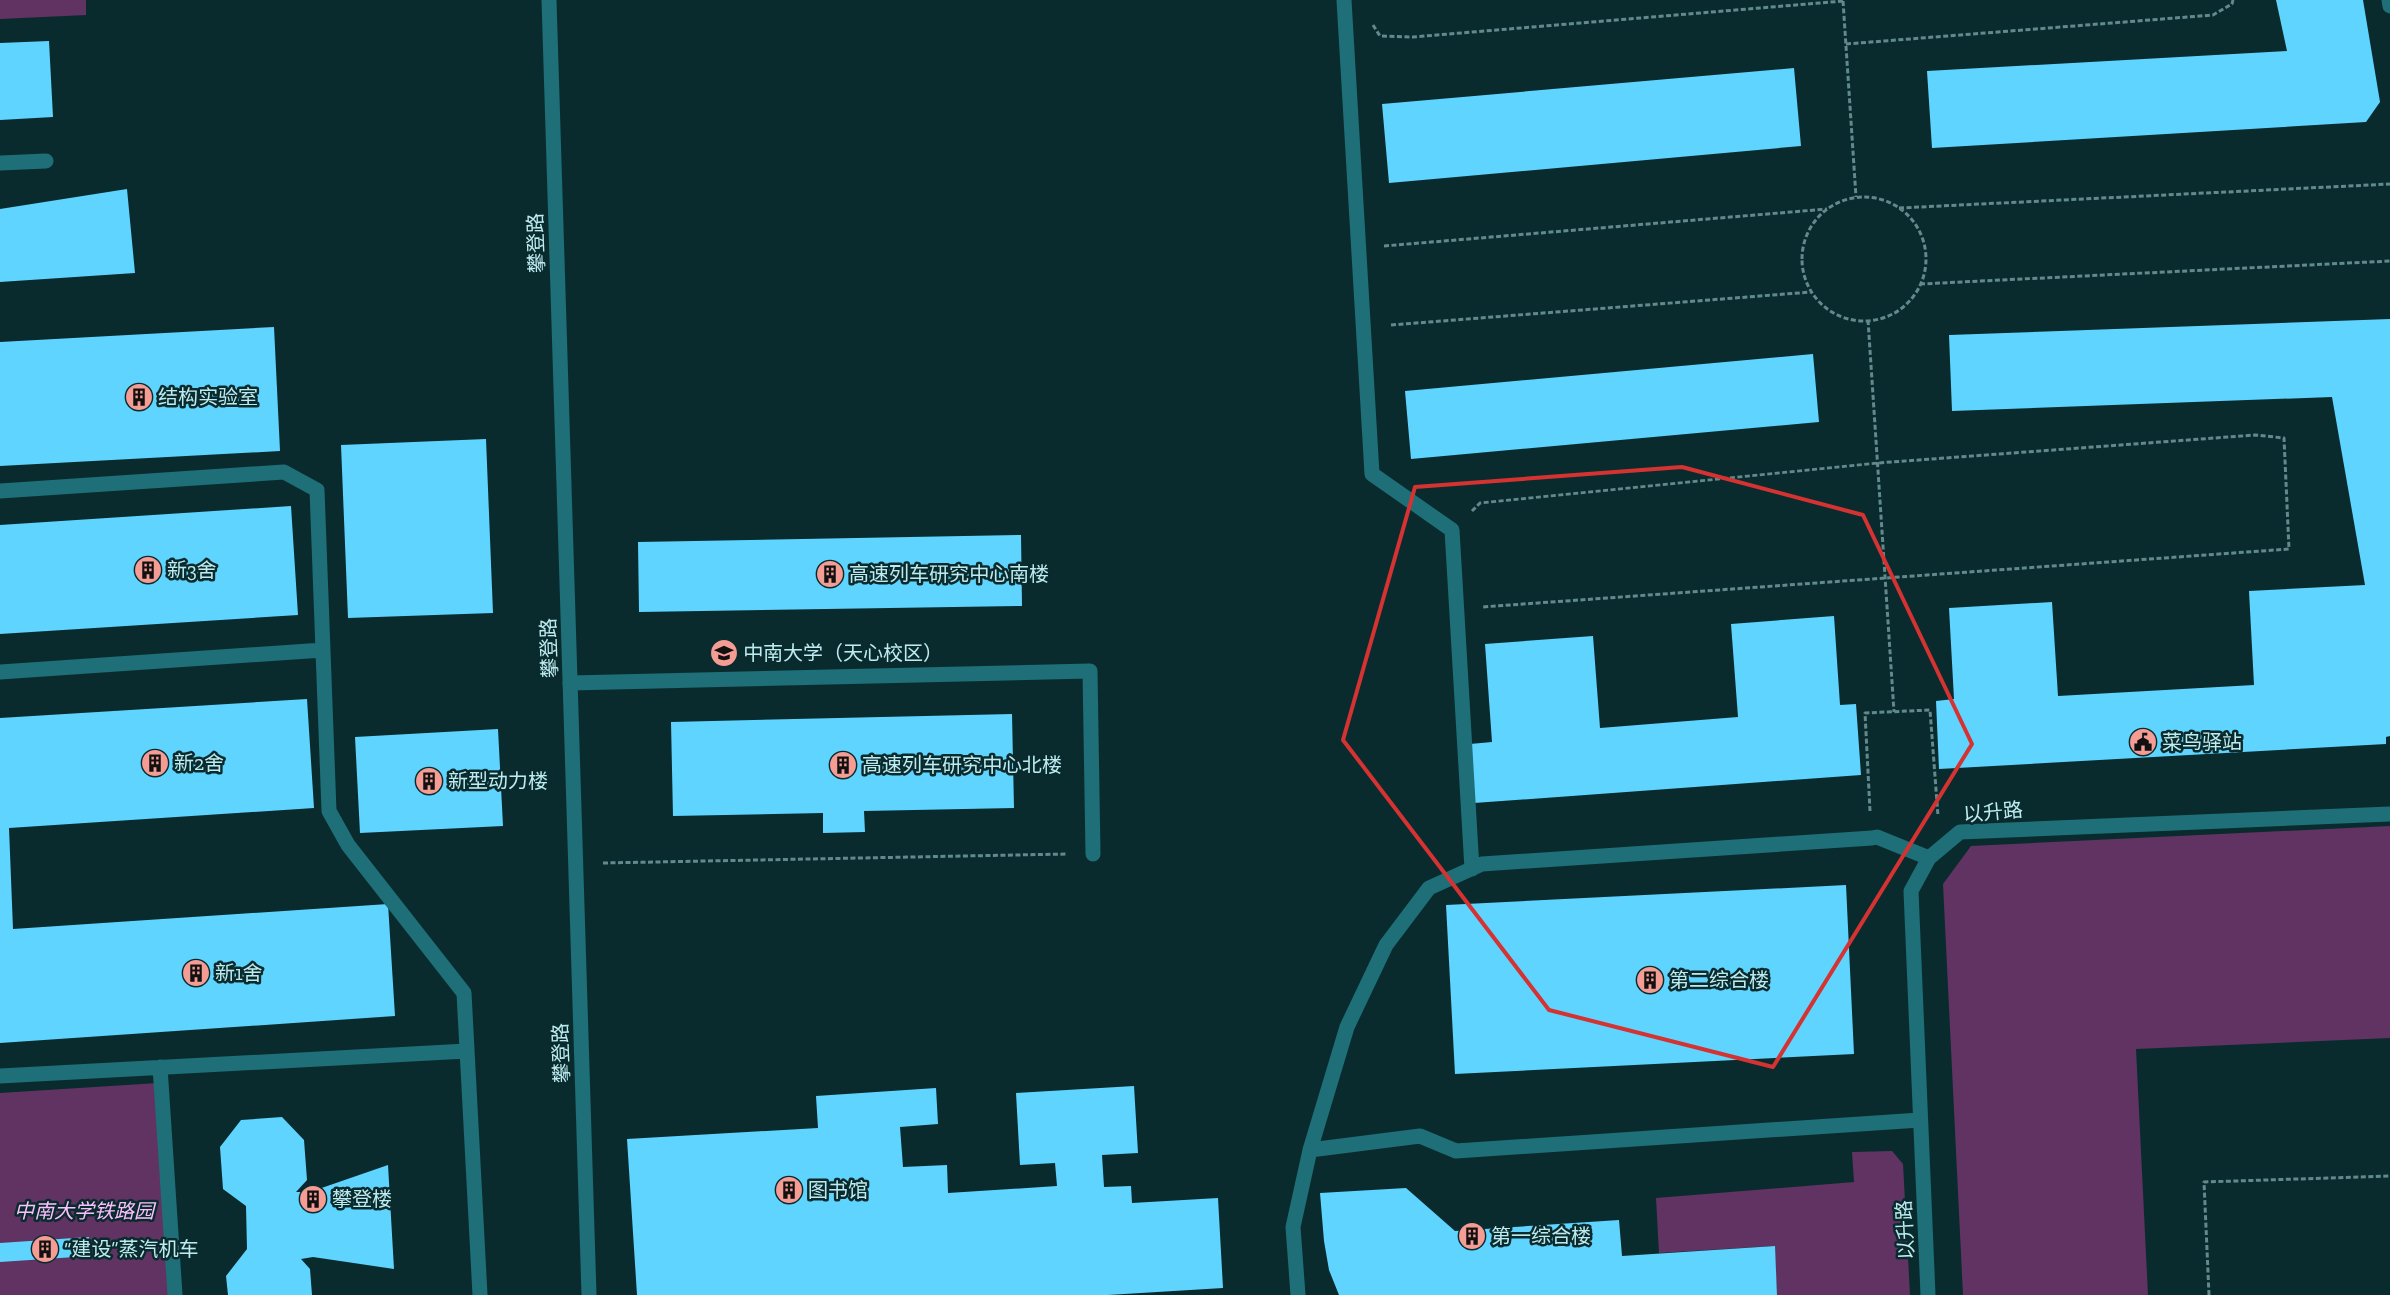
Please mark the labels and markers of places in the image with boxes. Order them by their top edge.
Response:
building icon: 结构实验室 [124,382,154,412]
place label: 结构实验室 [158,385,258,409]
building icon: 新3舍 [133,555,163,585]
place label: 新3舍 [167,558,217,582]
building icon: 高速列车研究中心南楼 [815,559,845,589]
place label: 高速列车研究中心南楼 [849,562,1049,586]
school or university icon: 中南大学（天心校区） [709,638,739,668]
place label: 中南大学（天心校区） [743,641,943,665]
public building icon: 菜鸟驿站 [2128,727,2158,757]
place label: 菜鸟驿站 [2162,730,2242,754]
building icon: 新2舍 [140,748,170,778]
building icon: 高速列车研究中心北楼 [828,750,858,780]
place label: 新2舍 [174,751,224,775]
place label: 高速列车研究中心北楼 [862,753,1062,777]
building icon: 新型动力楼 [414,766,444,796]
place label: 新型动力楼 [448,769,548,793]
building icon: 新1舍 [181,958,211,988]
place label: 新1舍 [215,961,263,985]
building icon: 第二综合楼 [1635,965,1665,995]
place label: 第二综合楼 [1669,968,1769,992]
building icon: 图书馆 [774,1175,804,1205]
place label: 图书馆 [808,1178,868,1202]
building icon: 攀登楼 [298,1184,328,1214]
place label: 攀登楼 [332,1187,392,1211]
building icon: 第一综合楼 [1457,1221,1487,1251]
place label: 第一综合楼 [1491,1224,1591,1248]
building icon: “建设”蒸汽机车 [30,1234,60,1264]
place label: “建设”蒸汽机车 [64,1237,199,1261]

